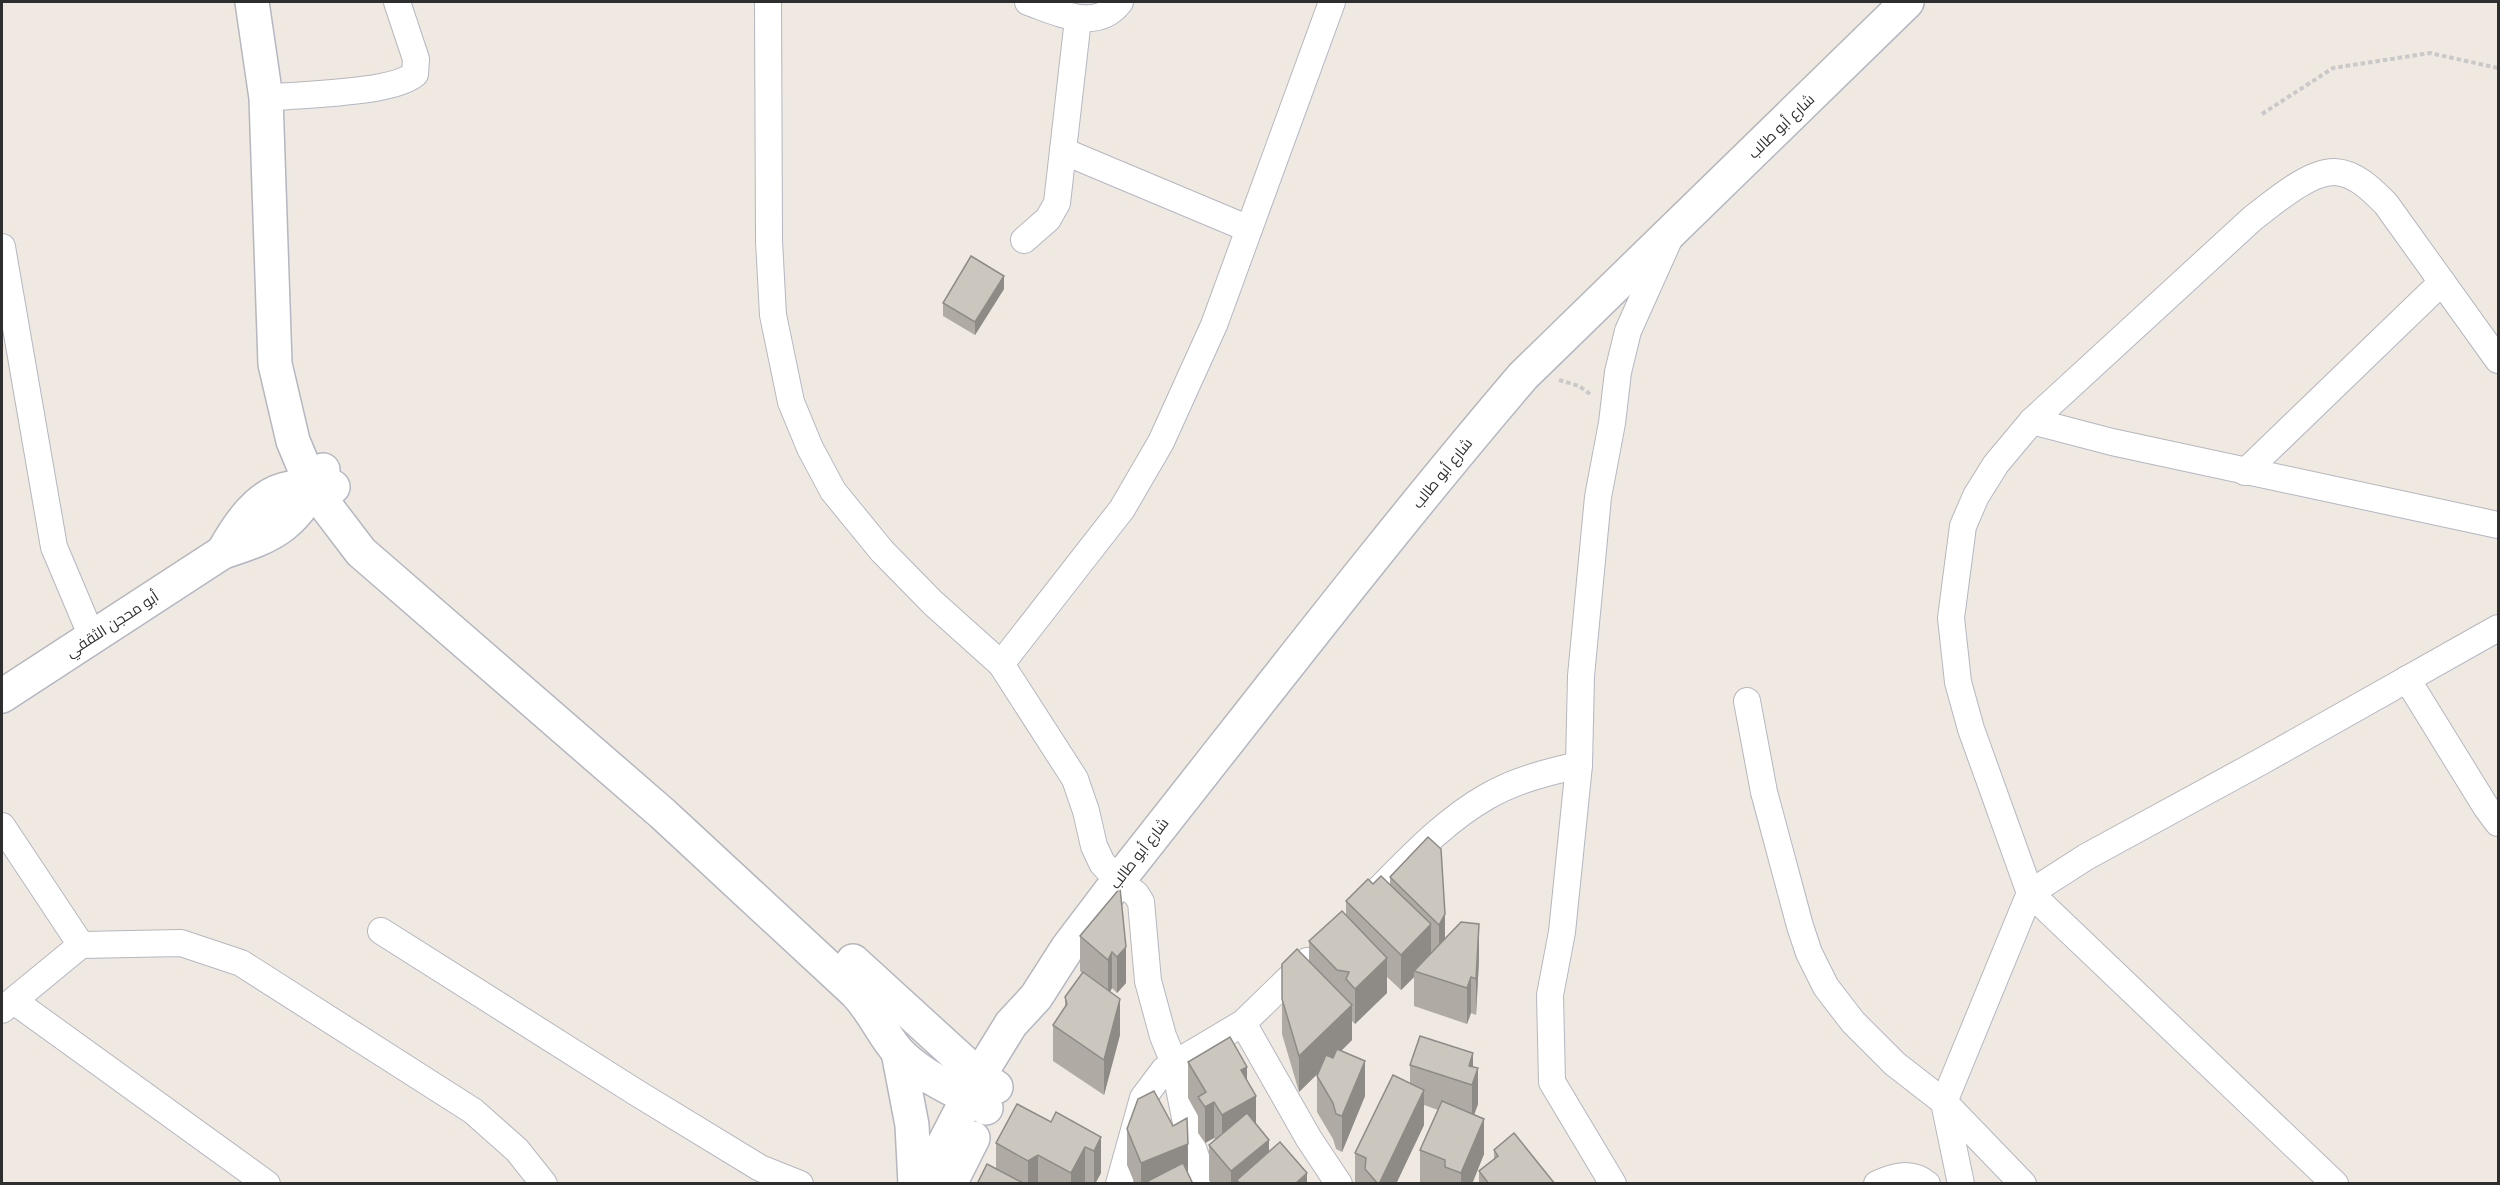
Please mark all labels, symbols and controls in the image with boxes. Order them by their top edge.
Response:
street label: شارع أبو طالب [1744,90,1820,164]
street label: شارع أبو طالب [1408,434,1478,513]
street label: أبو محجن الثقفي [62,587,164,664]
street label: شارع أبو طالب [1105,814,1174,894]

